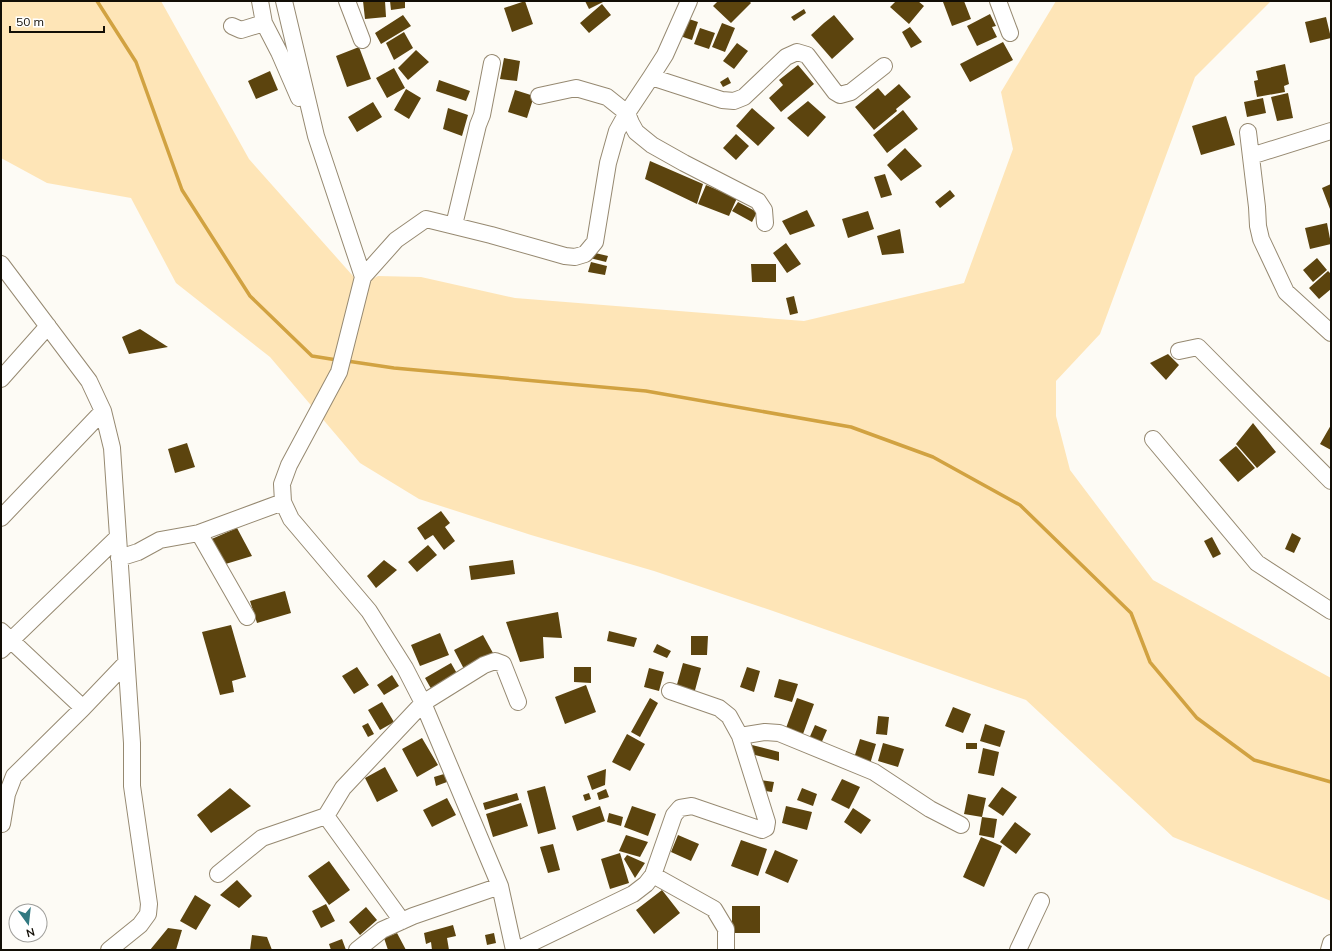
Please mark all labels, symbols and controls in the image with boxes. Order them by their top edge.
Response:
scale bar [10,8,104,34]
text: 50 m [16,14,44,29]
north arrow [8,903,48,943]
text: N [25,925,36,940]

